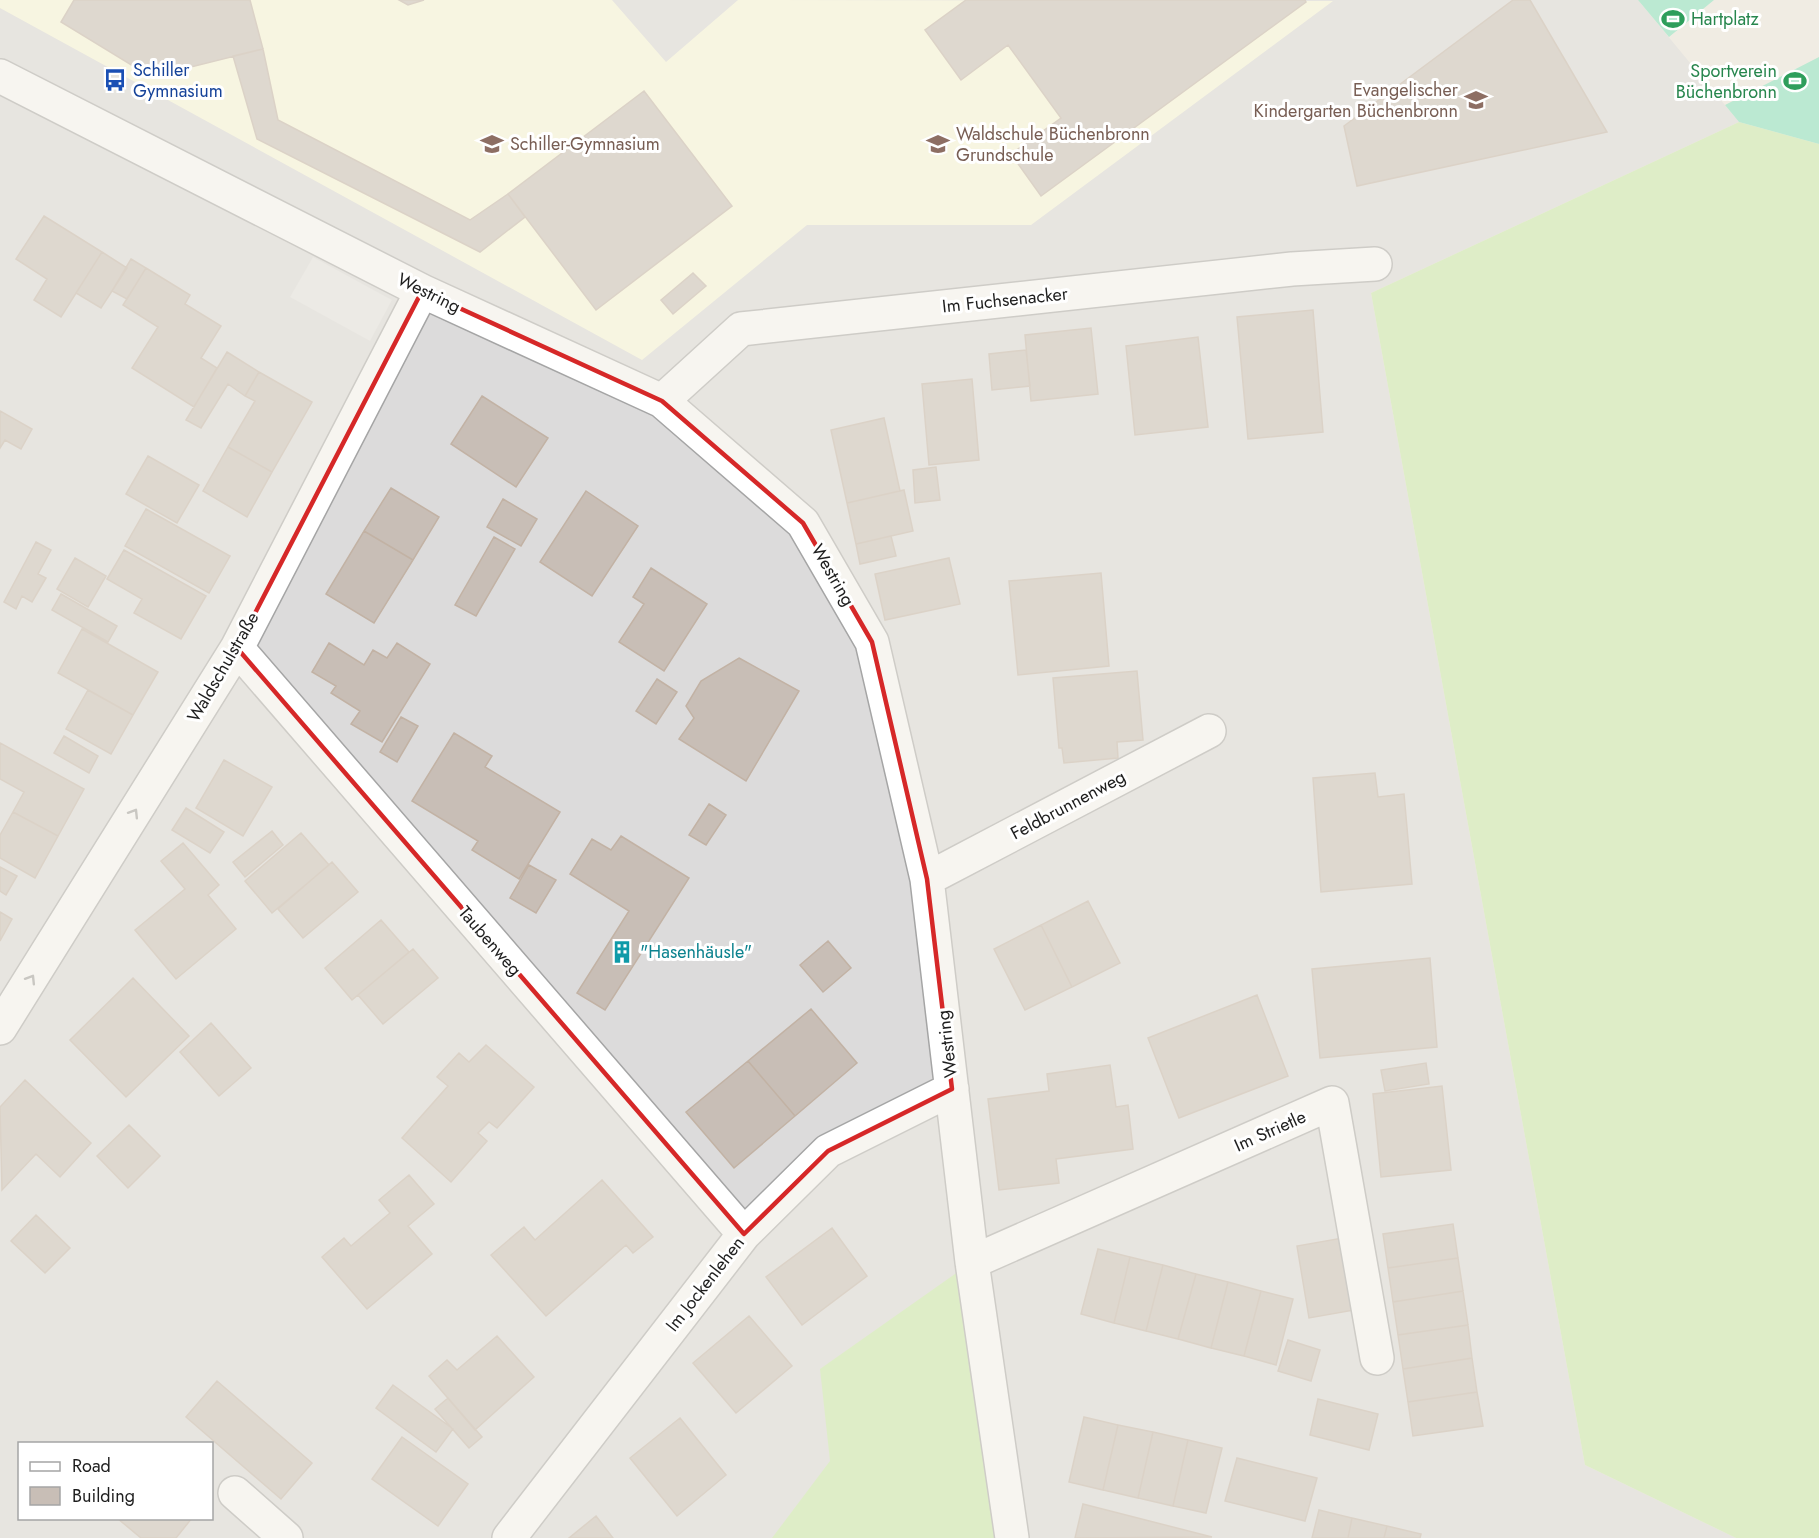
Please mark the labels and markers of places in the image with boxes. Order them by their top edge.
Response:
sports icon: Hartplatz [1660,6,1686,32]
place label: Hartplatz [1691,6,1759,32]
place label: Schiller Gymnasium [133,57,223,104]
place label: Sportverein Büchenbronn [1676,58,1777,105]
bus stop icon: Schiller Gymnasium [102,67,128,93]
sports icon: Sportverein Büchenbronn [1782,68,1808,94]
place label: Evangelischer Kindergarten Büchenbronn [1254,77,1459,124]
school or university icon: Evangelischer Kindergarten Büchenbronn [1463,87,1489,113]
place label: Waldschule Büchenbronn Grundschule [956,121,1150,168]
school or university icon: Schiller-Gymnasium [479,131,505,157]
place label: Schiller-Gymnasium [510,131,660,157]
school or university icon: Waldschule Büchenbronn Grundschule [925,131,951,157]
building icon: "Hasenhäusle" [609,939,635,965]
place label: "Hasenhäusle" [640,939,752,965]

